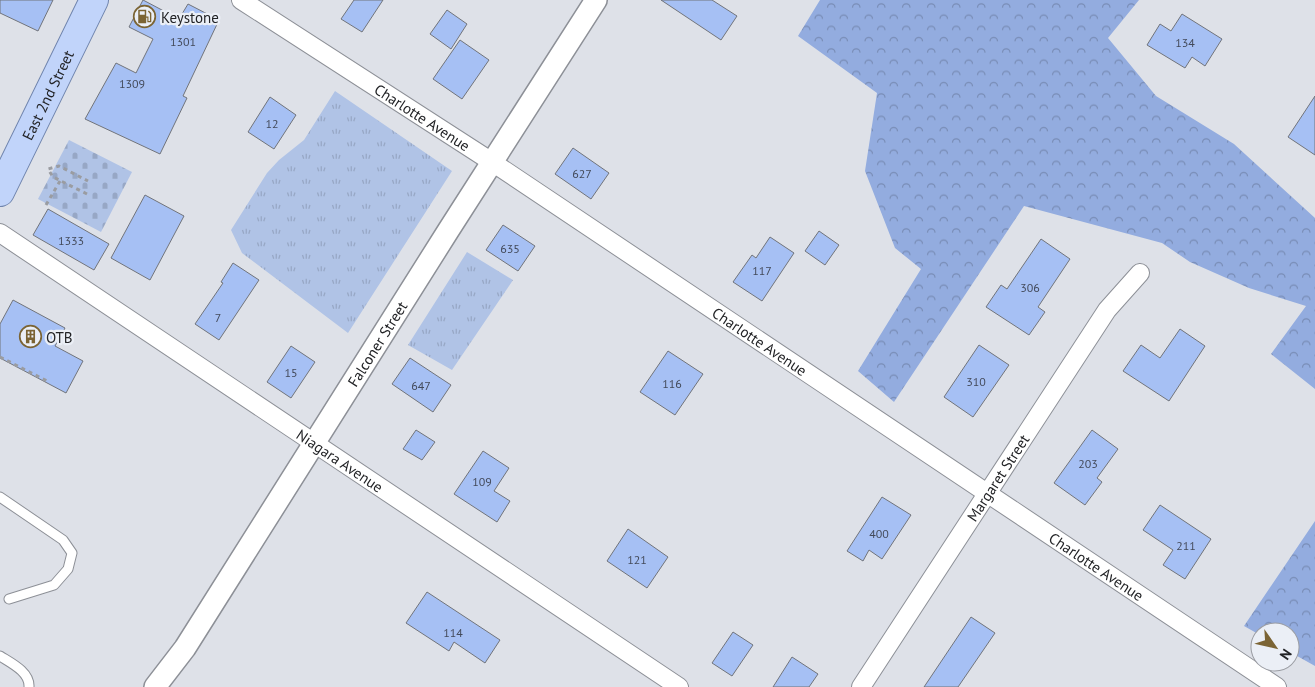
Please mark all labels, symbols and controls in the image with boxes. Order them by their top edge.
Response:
fuel station icon: Keystone [133,5,157,29]
place label: Keystone [161,8,219,27]
house number: 1301 [170,34,196,49]
house number: 134 [1175,35,1195,50]
street label: East 2nd Street [17,47,78,143]
house number: 1309 [119,76,145,91]
street label: Charlotte Avenue [371,79,474,155]
house number: 12 [265,116,279,131]
house number: 627 [572,166,592,181]
house number: 1333 [58,233,84,248]
house number: 635 [500,241,520,256]
house number: 117 [752,263,772,278]
house number: 306 [1020,280,1040,295]
street label: Falconer Street [343,297,411,390]
street label: Charlotte Avenue [709,303,811,380]
house number: 7 [215,310,221,325]
building icon: OTB [18,325,42,349]
place label: OTB [46,328,73,347]
house number: 15 [284,365,298,380]
house number: 310 [966,374,986,389]
house number: 116 [662,376,682,391]
house number: 647 [411,378,431,393]
street label: Niagara Avenue [293,425,387,496]
street label: Margaret Street [962,430,1033,525]
house number: 203 [1078,456,1098,471]
house number: 109 [472,474,492,489]
house number: 400 [869,526,889,541]
street label: Charlotte Avenue [1046,528,1147,605]
house number: 211 [1176,538,1196,553]
house number: 121 [627,552,647,567]
north arrow [1250,622,1300,672]
house number: 114 [443,625,463,640]
text: N [1276,645,1296,663]

